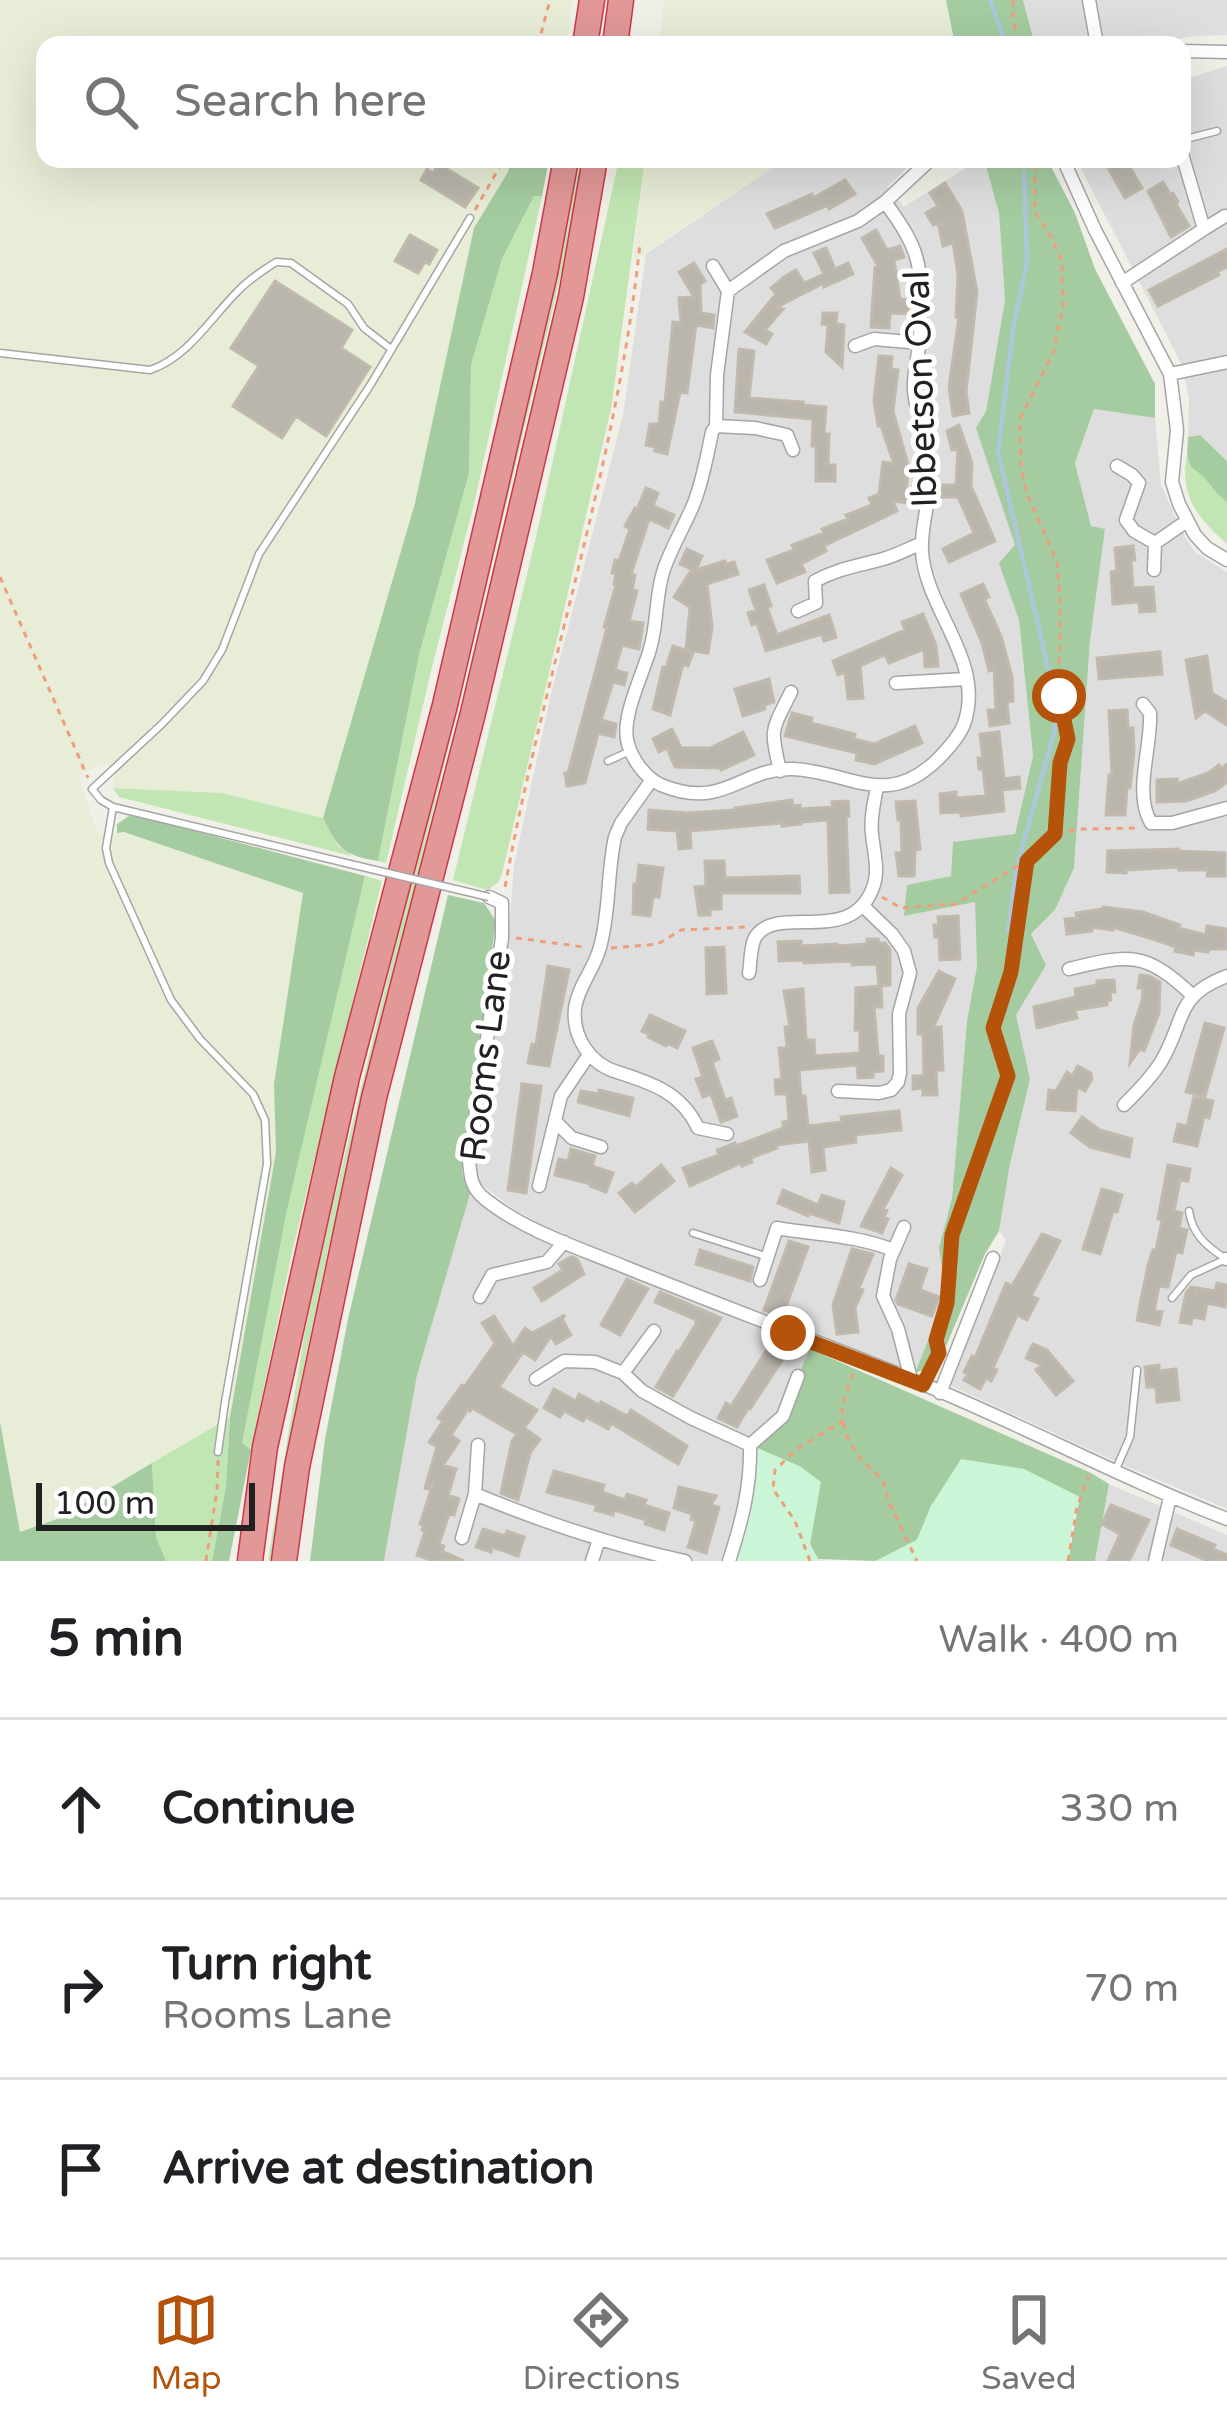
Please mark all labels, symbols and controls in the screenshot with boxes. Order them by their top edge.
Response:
search box [36,36,1191,168]
icon: search [78,69,144,135]
text: Search here [174,75,427,129]
street label: Ibbetson Oval [895,270,947,508]
route start [1032,669,1086,723]
street label: Rooms Lane [452,948,520,1164]
route end [761,1306,815,1360]
scale bar [36,1477,255,1530]
text: 100 m [54,1484,155,1523]
text: 5 min [48,1608,184,1670]
text: Walk · 400 m [938,1616,1179,1663]
icon: ahead [48,1776,114,1842]
text: Continue [162,1782,355,1836]
text: 330 m [1060,1785,1179,1832]
text: Turn right [162,1938,371,1992]
icon: right [48,1956,114,2022]
text: 70 m [1084,1965,1179,2012]
text: Rooms Lane [162,1992,392,2039]
icon: arrive [48,2136,114,2202]
text: Arrive at destination [162,2142,594,2196]
tab: Map [150,2287,222,2398]
tab: Directions [522,2287,680,2398]
tab: Saved [981,2287,1077,2398]

